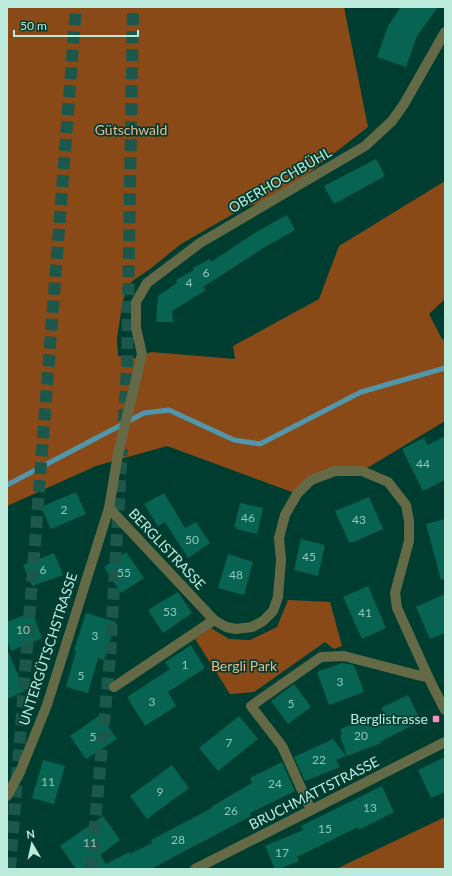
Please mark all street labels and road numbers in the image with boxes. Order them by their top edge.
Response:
street label: OBERHOCHBÜHL [225,143,334,216]
street label: BERGLISTRASSE [126,505,209,593]
street label: UNTERGÜTSCHSTRASSE [15,570,80,727]
street label: BRUCHMATTSTRASSE [246,752,382,833]

